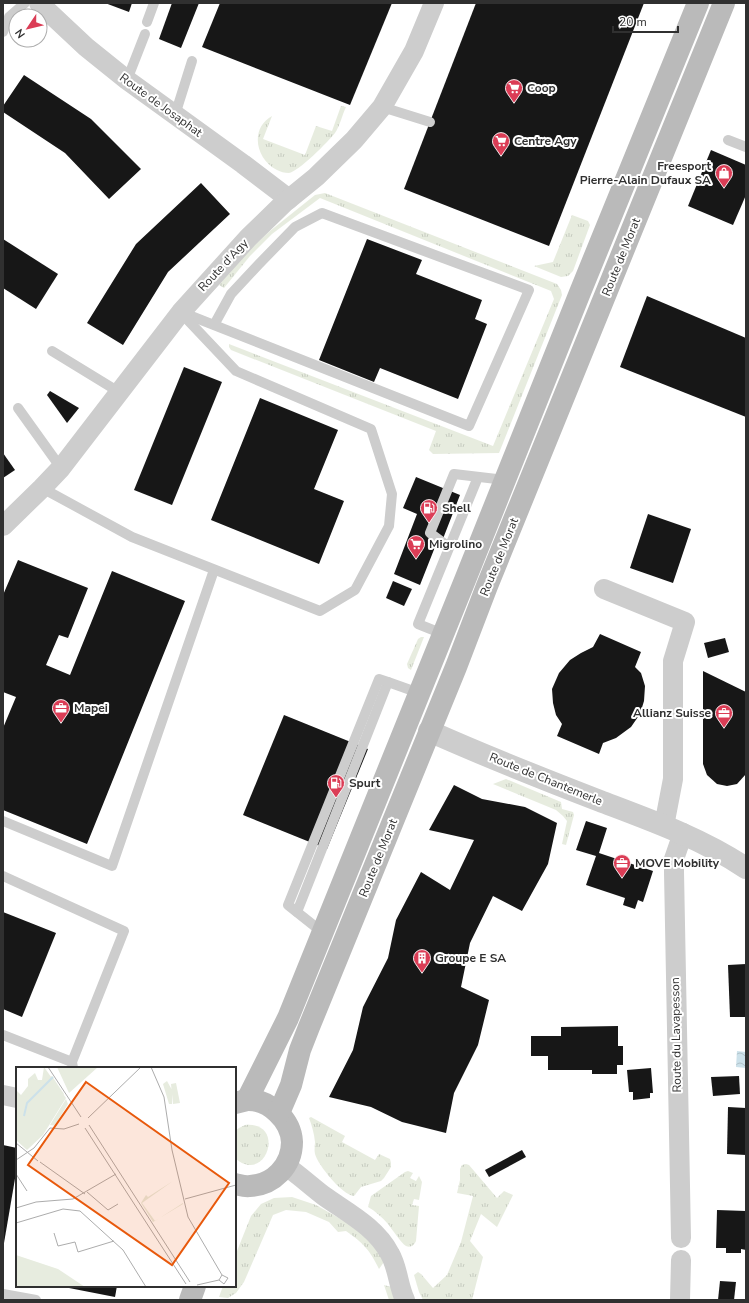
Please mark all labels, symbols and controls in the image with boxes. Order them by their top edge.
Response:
north arrow [8,8,48,48]
scale bar [613,8,678,34]
text: 20 m [619,14,647,30]
text: N [12,26,29,41]
street label: Route de Josaphat [116,70,206,141]
supermarket icon: Coop [504,78,524,103]
place label: Coop [527,80,556,96]
supermarket icon: Centre Agy [491,131,511,156]
place label: Centre Agy [514,133,577,149]
place label: Freesport Pierre-Alain Dufaux SA [580,158,711,188]
shop icon: Freesport Pierre-Alain Dufaux SA [714,163,734,188]
street label: Route de Morat [598,215,644,299]
street label: Route d'Agy [194,235,252,295]
fuel station icon: Shell [419,498,439,523]
place label: Shell [442,500,471,516]
street label: Route de Morat [476,515,522,599]
supermarket icon: Migrolino [406,534,426,559]
place label: Migrolino [429,536,482,552]
office icon: Mapei [51,698,71,723]
place label: Mapei [74,700,108,716]
office icon: Allianz Suisse [714,703,734,728]
place label: Allianz Suisse [633,705,711,721]
street label: Route de Chantemerle [487,749,605,809]
fuel station icon: Spurt [326,773,346,798]
place label: Spurt [349,775,381,791]
street label: Route de Morat [355,816,401,900]
office icon: MOVE Mobility [612,853,632,878]
place label: MOVE Mobility [635,855,720,871]
building icon: Groupe E SA [412,948,432,973]
place label: Groupe E SA [435,950,506,966]
street label: Route du Lavapesson [667,977,685,1093]
inset map [16,1067,236,1287]

